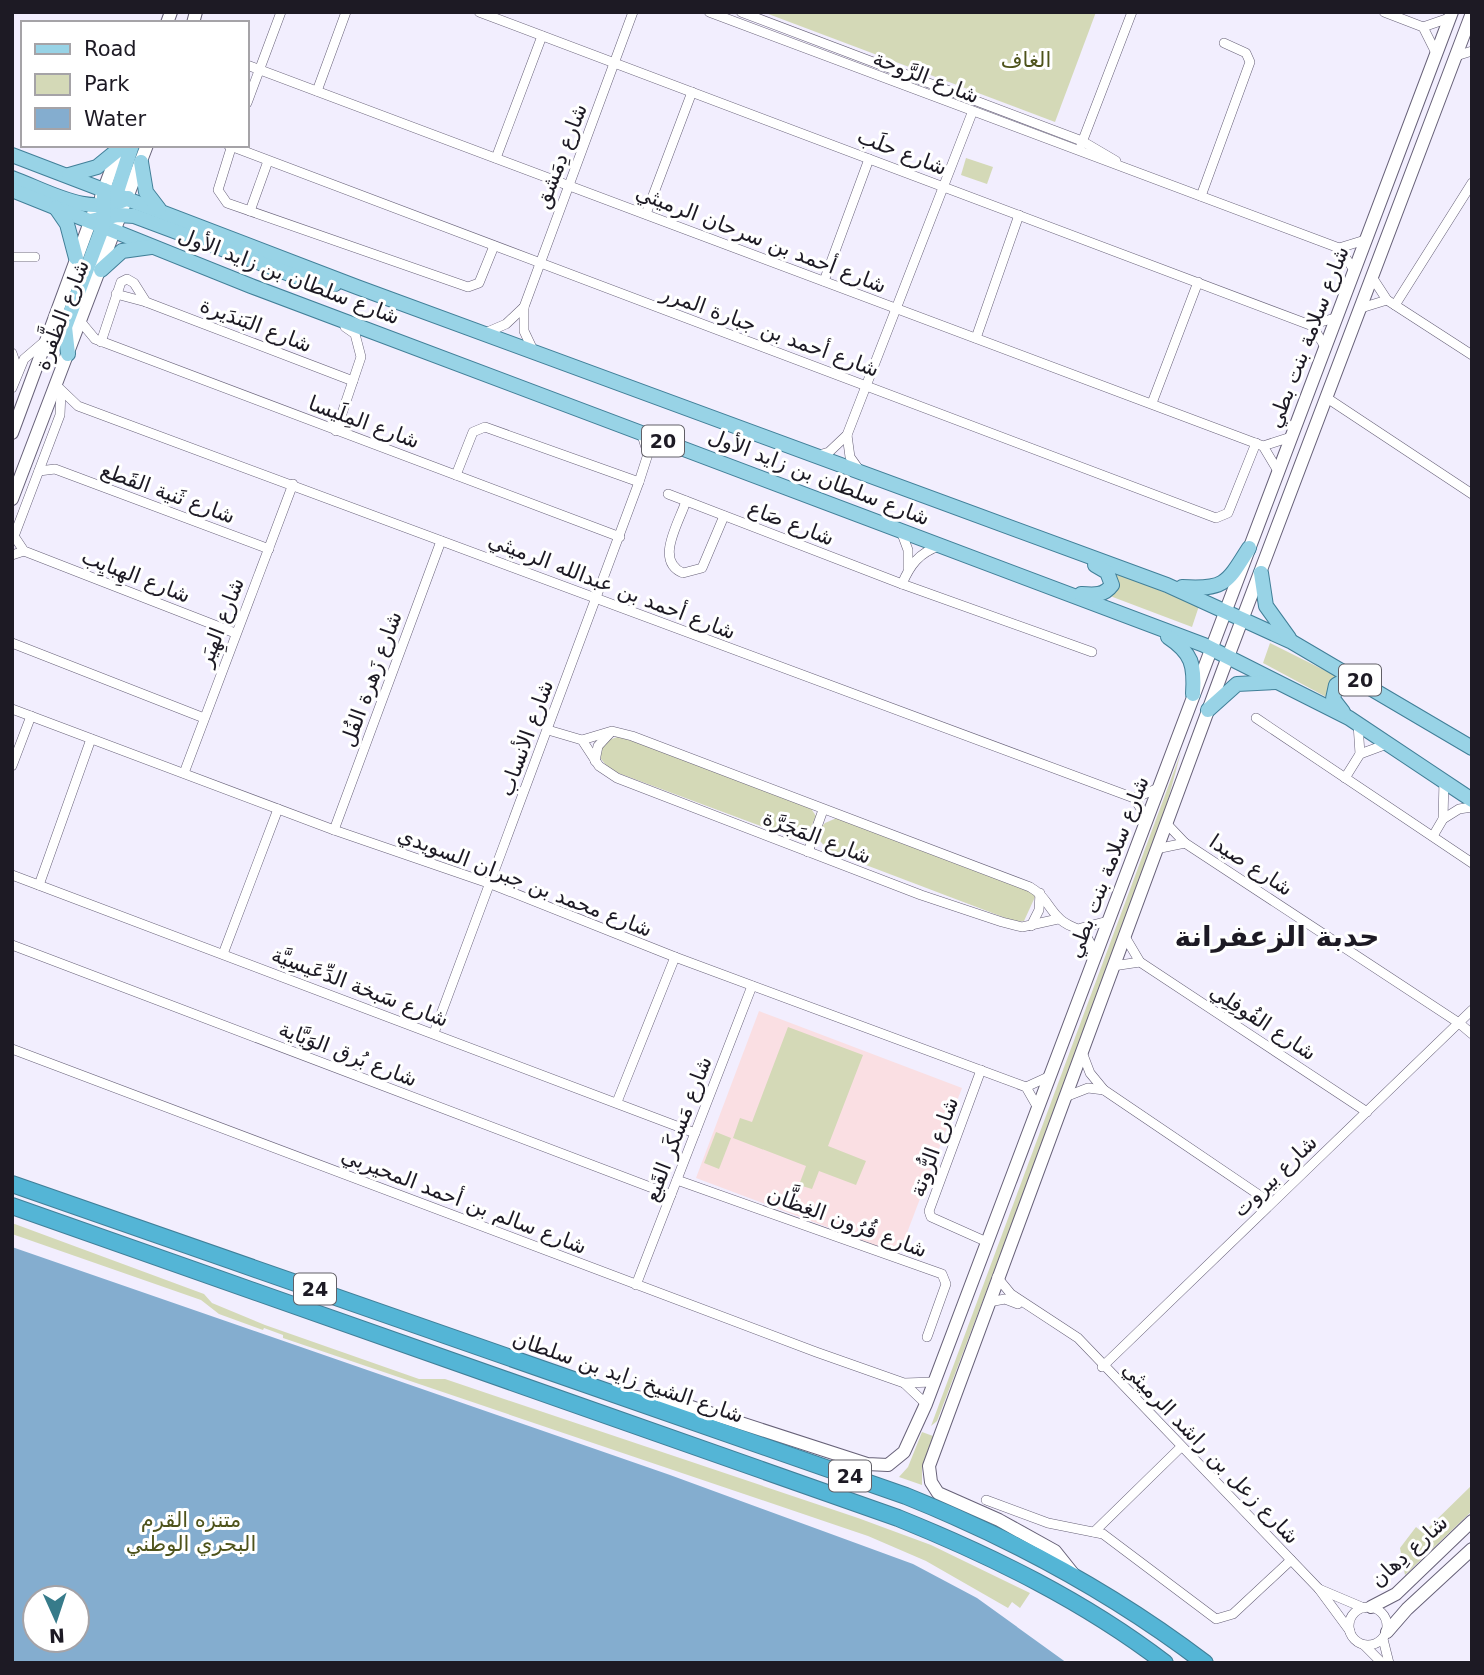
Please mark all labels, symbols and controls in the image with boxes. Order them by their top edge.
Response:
legend [21,21,248,147]
text: Road [84,37,137,61]
street label: شارع الرَّوحة [870,46,982,108]
park label: الغاف [1001,48,1051,72]
text: Park [84,72,130,96]
street label: شارع دِمَشق [530,100,592,212]
text: Water [84,107,146,131]
street label: شارع حلَب [854,123,950,180]
street label: شارع أحمد بن سرحان الرميثي [632,178,890,298]
street label: شارع سلطان بن زايد الأول [175,222,403,329]
street label: شارع سلامة بنت بطي [1262,243,1354,431]
street label: شارع الظَّفرة [23,254,94,373]
street label: شارع أحمد بن جبارة المرر [657,278,883,382]
street label: شارع البَندَيرة [197,293,315,357]
street label: شارع المِلَيسا [305,390,423,453]
street label: شارع سلطان بن زايد الأول [705,423,933,530]
road number: 20 [642,426,684,456]
street label: شارع ثَنية القَطع [98,458,238,528]
street label: شارع صَاع [745,496,837,550]
street label: شارع أحمد بن عبدالله الرميثي [485,526,740,644]
street label: شارع الهِبايِب [77,544,194,612]
street label: شارع الهِيَر [193,574,253,672]
street label: شارع زَهرة الفُل [335,608,407,750]
road number: 20 [1339,664,1381,695]
street label: شارع الأنساب [493,676,558,799]
street label: شارع سلامة بنت بطي [1062,773,1154,961]
street label: شارع المَجَرَّة [760,805,874,869]
street label: شارع محمد بن جبران السويدي [394,822,656,942]
street label: شارع صيدا [1205,829,1297,901]
district label: حدبة الزعفرانة [1175,920,1379,953]
street label: شارع سَبخة الدِّعَيسِيَّة [268,941,452,1032]
street label: شارع الفُوفِلِي [1205,979,1321,1065]
street label: شارع بُرق الوَيَّاية [275,1016,421,1091]
street label: شارع مَسكَر القَبع [639,1053,717,1205]
street label: شارع الرُّوتة [904,1093,963,1200]
street label: شارع بيروت [1228,1130,1322,1222]
street label: شارع سالم بن أحمد المحيربي [338,1141,591,1260]
street label: شارع قُرُون الغِظَّان [764,1175,933,1262]
road number: 24 [294,1274,336,1304]
street label: شارع الشيخ زايد بن سلطان [509,1326,747,1428]
street label: شارع زعل بن راشد الرميثي [1118,1357,1304,1549]
road number: 24 [829,1460,871,1492]
park label: متنزه القرم البحري الوطني [126,1508,256,1556]
street label: شارع دِهان [1365,1510,1453,1592]
north arrow [21,1584,91,1654]
text: N [48,1625,65,1647]

